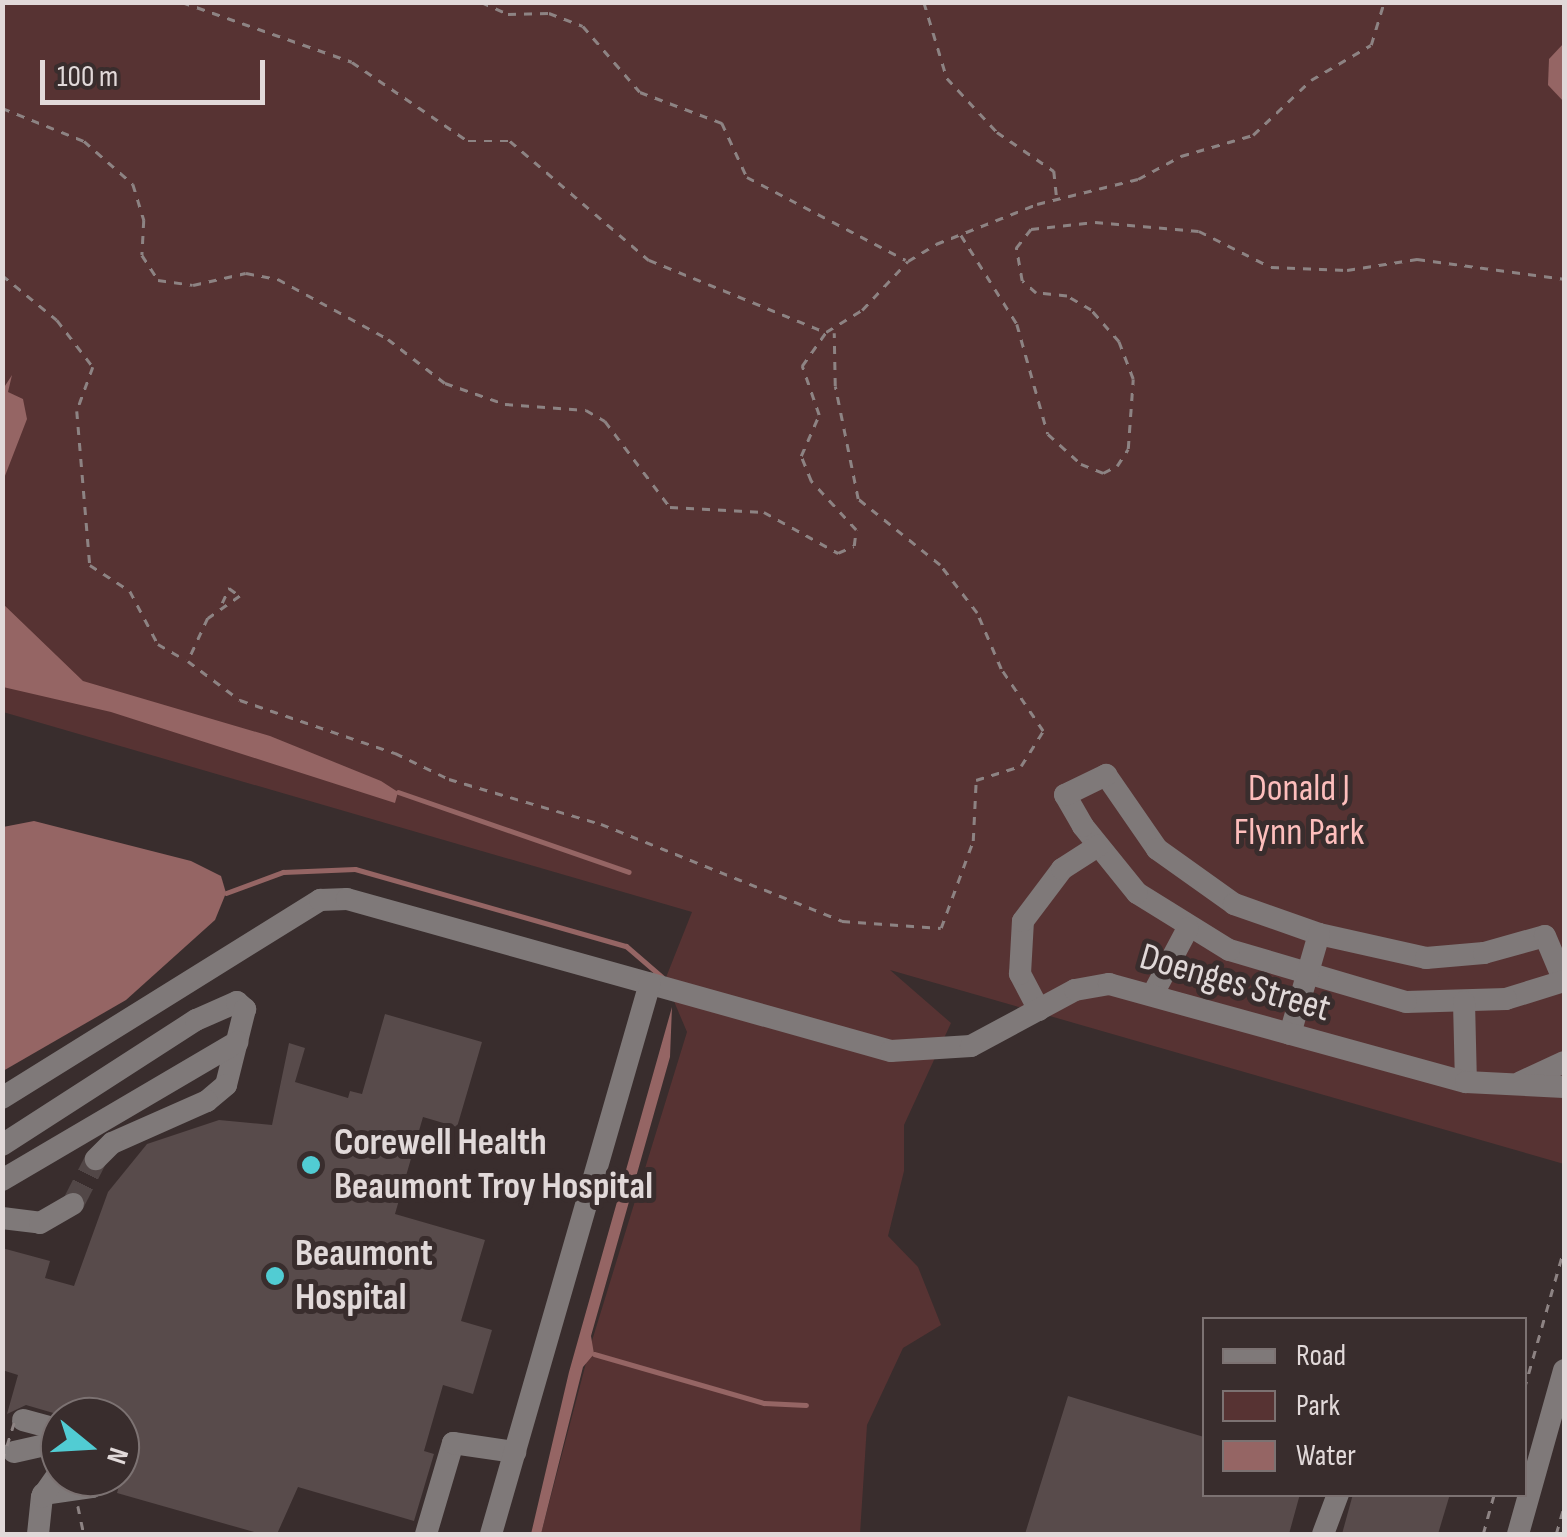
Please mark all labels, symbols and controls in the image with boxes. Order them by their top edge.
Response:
scale bar [45,40,270,102]
text: 100 m [57,59,118,95]
park label: Donald J Flynn Park [1234,766,1364,856]
street label: Doenges Street [1134,934,1336,1032]
place label: Corewell Health Beaumont Troy Hospital [334,1120,653,1210]
marker: Corewell Health Beaumont Troy Hospital [298,1152,324,1178]
place label: Beaumont Hospital [295,1231,433,1320]
marker: Beaumont Hospital [264,1265,286,1287]
legend [1202,1317,1527,1497]
text: Road [1296,1338,1346,1374]
text: Park [1296,1388,1340,1424]
north arrow [40,1397,140,1497]
text: Water [1296,1438,1356,1474]
text: N [99,1444,135,1468]

